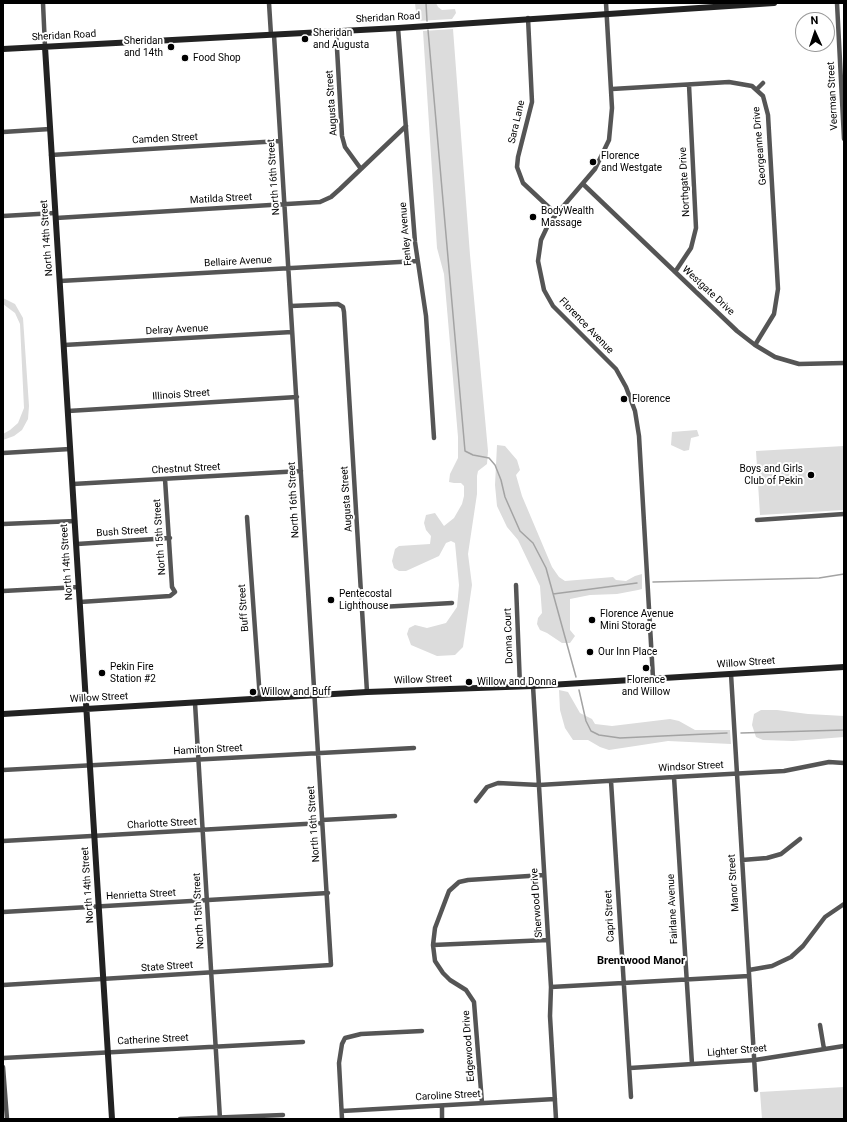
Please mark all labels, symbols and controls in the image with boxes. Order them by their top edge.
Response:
street label: Sheridan Road [355,10,421,26]
north arrow [795,12,835,52]
text: N [810,14,819,27]
place label: Sheridan and Augusta [313,27,369,50]
street label: Sheridan Road [31,28,97,44]
marker: Sheridan and Augusta [300,34,310,44]
place label: Sheridan and 14th [124,35,163,58]
marker: Sheridan and 14th [166,42,176,52]
place label: Food Shop [193,52,241,64]
marker: Food Shop [180,53,190,63]
street label: Veerman Street [825,61,841,131]
street label: Augusta Street [324,70,340,136]
street label: Sara Lane [506,99,528,145]
street label: Georgeanne Drive [751,106,769,186]
street label: Camden Street [132,131,198,147]
street label: North 16th Street [265,138,283,216]
street label: Northgate Drive [677,147,693,217]
place label: Florence and Westgate [601,150,662,174]
marker: Florence and Westgate [588,157,598,167]
street label: Matilda Street [190,191,252,207]
street label: North 14th Street [38,199,56,277]
street label: Fenley Avenue [397,202,415,266]
place label: BodyWealth Massage [541,205,594,228]
marker: BodyWealth Massage [528,212,538,222]
street label: Bellaire Avenue [204,254,272,270]
street label: Westgate Drive [679,264,737,318]
street label: Florence Avenue [556,295,616,357]
street label: Delray Avenue [145,322,209,338]
street label: Illinois Street [152,387,210,403]
place label: Florence [632,393,670,405]
marker: Florence [619,394,629,404]
street label: Chestnut Street [151,461,221,477]
street label: North 16th Street [286,461,302,539]
place label: Boys and Girls Club of Pekin [739,463,803,486]
street label: Augusta Street [339,466,355,532]
marker: Boys and Girls Club of Pekin [806,470,816,480]
street label: North 15th Street [151,498,169,576]
street label: North 14th Street [58,523,76,601]
street label: Bush Street [96,524,148,540]
street label: Buff Street [236,584,252,632]
place label: Pentecostal Lighthouse [339,588,392,612]
marker: Pentecostal Lighthouse [326,595,336,605]
street label: Donna Court [502,608,516,664]
place label: Florence Avenue Mini Storage [600,608,674,632]
marker: Florence Avenue Mini Storage [587,615,597,625]
place label: Our Inn Place [598,646,657,658]
marker: Our Inn Place [585,647,595,657]
street label: Willow Street [717,655,775,671]
place label: Pekin Fire Station #2 [110,661,156,684]
marker: Florence and Willow [641,663,651,673]
marker: Pekin Fire Station #2 [97,668,107,678]
street label: Willow Street [394,673,452,687]
place label: Florence and Willow [622,674,670,698]
place label: Willow and Donna [477,676,557,688]
marker: Willow and Donna [464,677,474,687]
place label: Willow and Buff [261,686,331,698]
marker: Willow and Buff [248,687,258,697]
street label: Willow Street [70,690,128,706]
street label: Hamilton Street [173,742,243,758]
street label: Windsor Street [658,759,724,775]
street label: North 16th Street [305,785,323,863]
street label: Charlotte Street [127,816,197,832]
street label: North 14th Street [79,846,97,924]
street label: Manor Street [726,854,742,912]
street label: Sherwood Drive [529,868,545,938]
street label: North 15th Street [191,872,207,950]
street label: Fairlane Avenue [665,873,681,945]
street label: Henrietta Street [106,887,176,903]
street label: Capri Street [603,890,617,942]
district label: Brentwood Manor [597,954,685,968]
street label: State Street [141,959,193,975]
street label: Edgewood Drive [461,1010,477,1082]
street label: Catherine Street [117,1032,189,1048]
street label: Lighter Street [707,1042,767,1060]
street label: Caroline Street [415,1088,481,1104]

